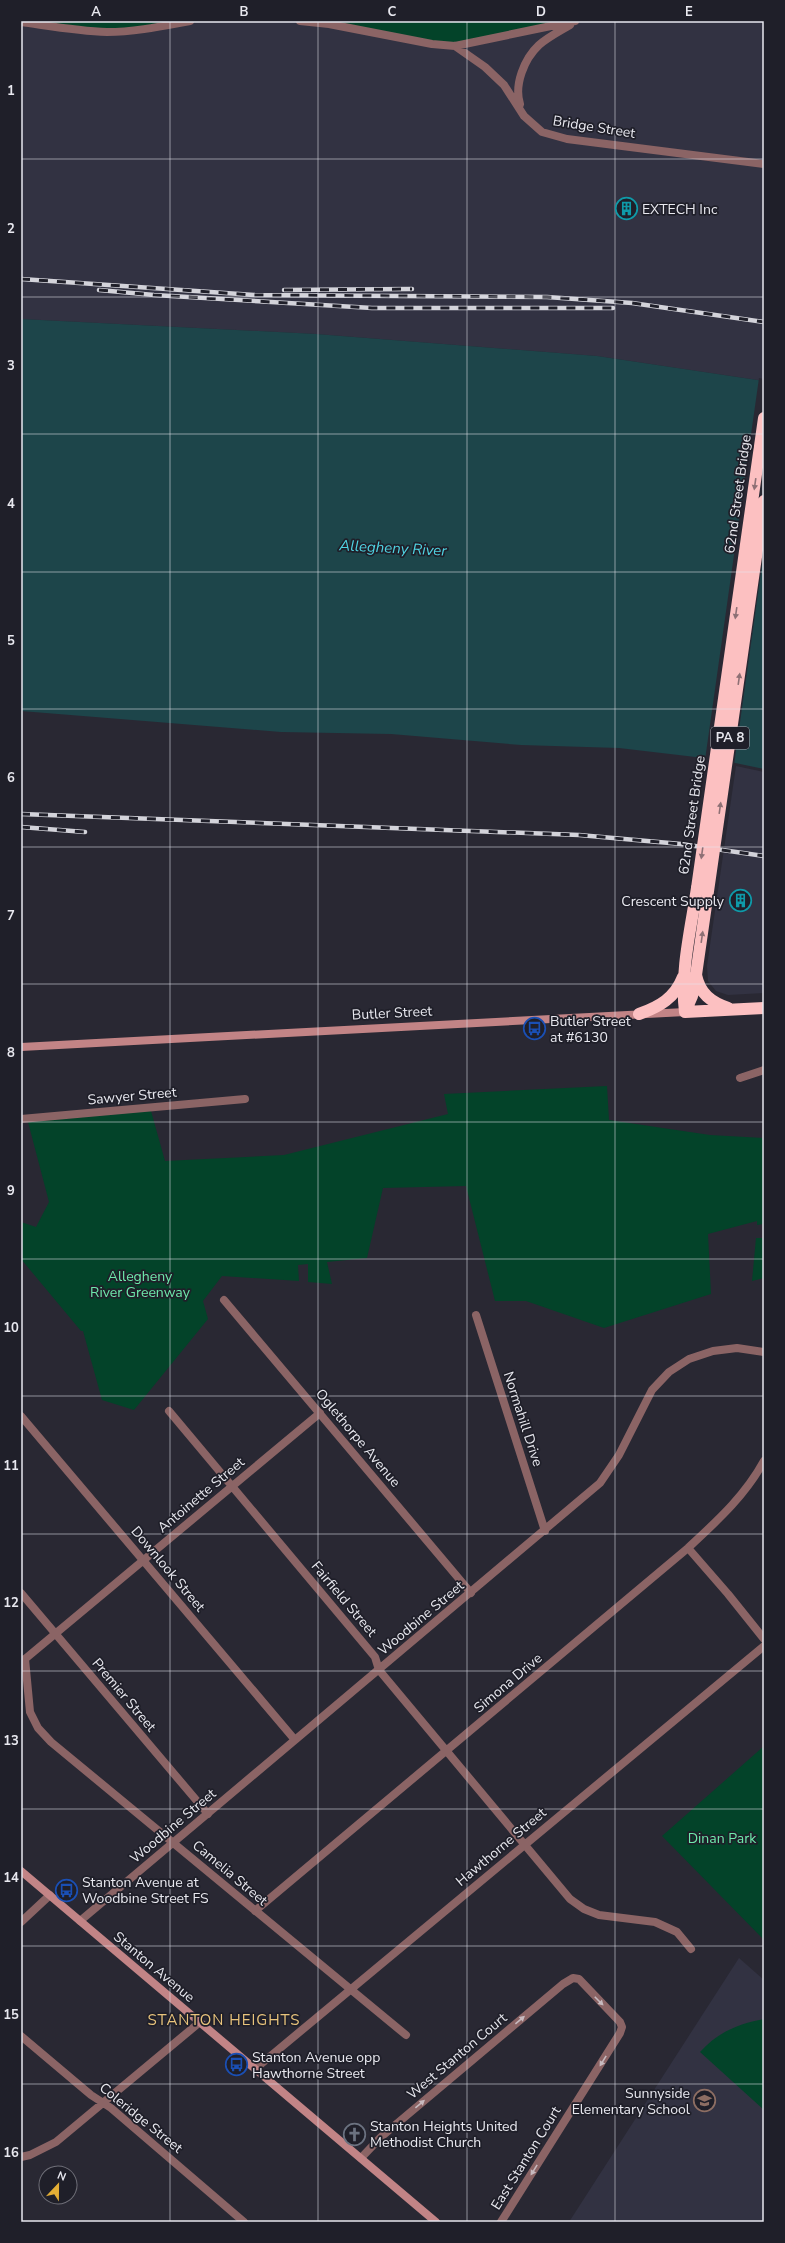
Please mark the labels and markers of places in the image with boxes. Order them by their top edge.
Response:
building icon: EXTECH Inc [613,196,639,222]
place label: EXTECH Inc [642,200,718,219]
building icon: Crescent Supply [727,888,753,914]
place label: Crescent Supply [621,892,725,911]
place label: Butler Street at #6130 [550,1012,631,1047]
bus stop icon: Butler Street at #6130 [522,1016,548,1042]
place label: Stanton Avenue at Woodbine Street FS [82,1873,209,1908]
bus stop icon: Stanton Avenue at Woodbine Street FS [53,1877,79,1903]
place label: Stanton Avenue opp Hawthorne Street [252,2048,380,2083]
bus stop icon: Stanton Avenue opp Hawthorne Street [223,2052,249,2078]
place label: Sunnyside Elementary School [572,2084,691,2119]
school or university icon: Sunnyside Elementary School [692,2088,718,2114]
place label: Stanton Heights United Methodist Church [370,2117,518,2152]
church icon: Stanton Heights United Methodist Church [342,2121,368,2147]

